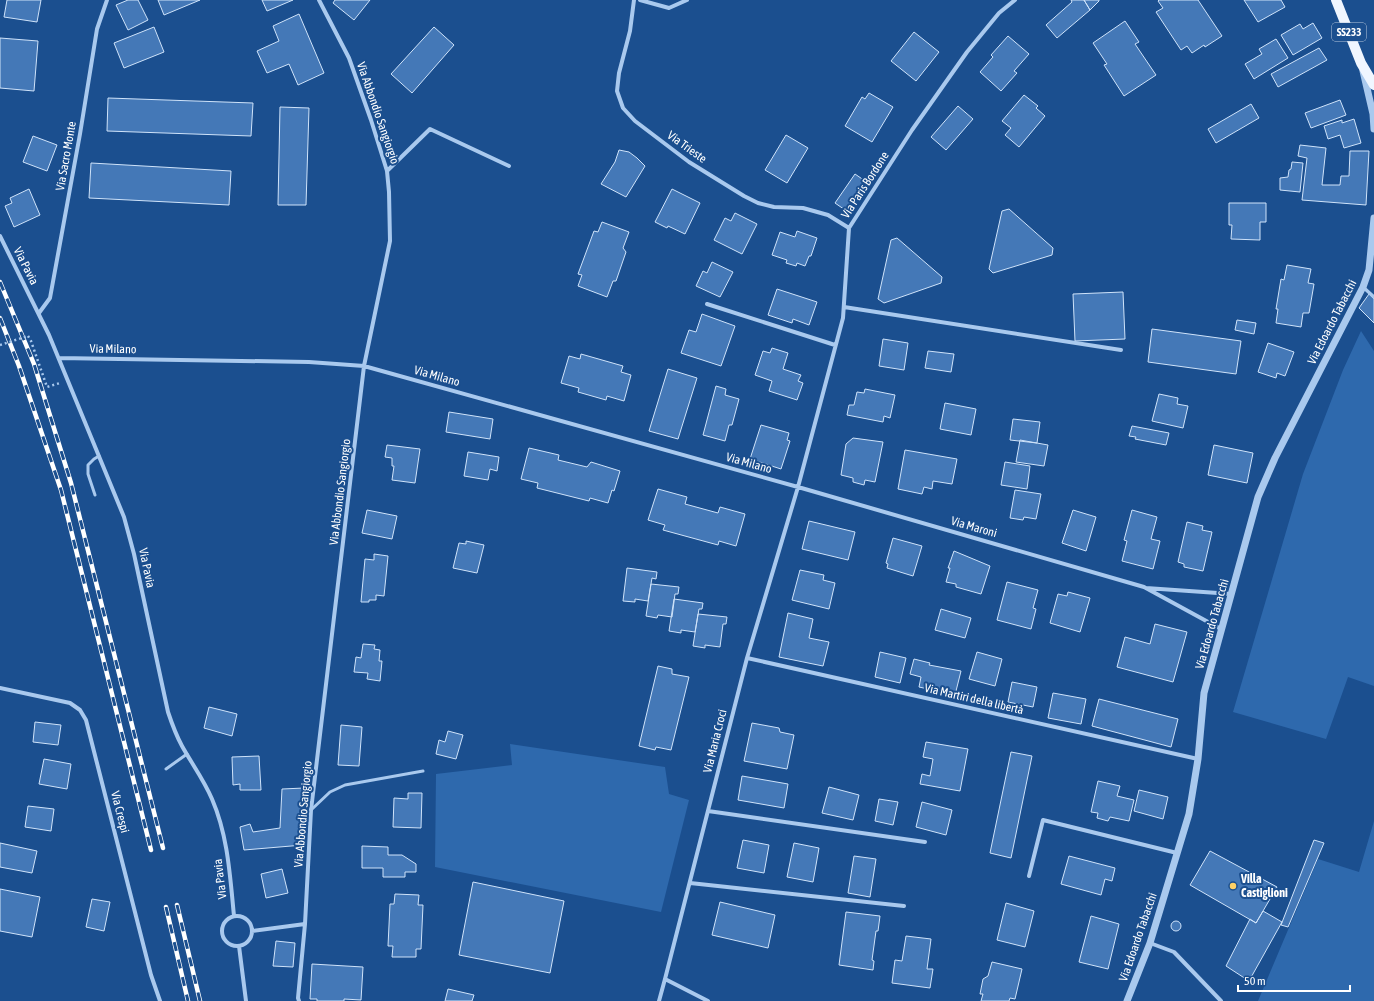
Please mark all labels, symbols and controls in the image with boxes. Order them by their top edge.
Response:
road number: SS233 [1332,23,1366,41]
street label: Via Abbondio Sangiorgio [354,60,402,166]
street label: Via Sacro Monte [53,120,79,192]
street label: Via Trieste [665,128,709,166]
street label: Via Paris Bordone [838,149,892,221]
street label: Via Pavia [11,245,41,287]
street label: Via Edoardo Tabacchi [1305,277,1359,367]
street label: Via Milano [89,342,137,356]
street label: Via Milano [413,363,462,389]
street label: Via Abbondio Sangiorgio [327,438,354,546]
street label: Via Milano [725,450,774,476]
street label: Via Maroni [949,514,999,540]
street label: Via Pavia [136,547,158,589]
street label: Via Edoardo Tabacchi [1192,577,1232,671]
street label: Via Martiri della libertà [923,681,1025,717]
street label: Via Maria Croci [700,708,730,774]
street label: Via Abbondio Sangiorgio [291,760,315,868]
street label: Via Crespi [108,789,132,835]
street label: Via Pavia [211,858,229,900]
place label: Villa Castiglioni [1240,872,1288,900]
marker: Villa Castiglioni [1228,881,1238,891]
street label: Via Edoardo Tabacchi [1116,891,1160,983]
scale bar [1238,967,1350,993]
text: 50 m [1244,974,1266,988]

